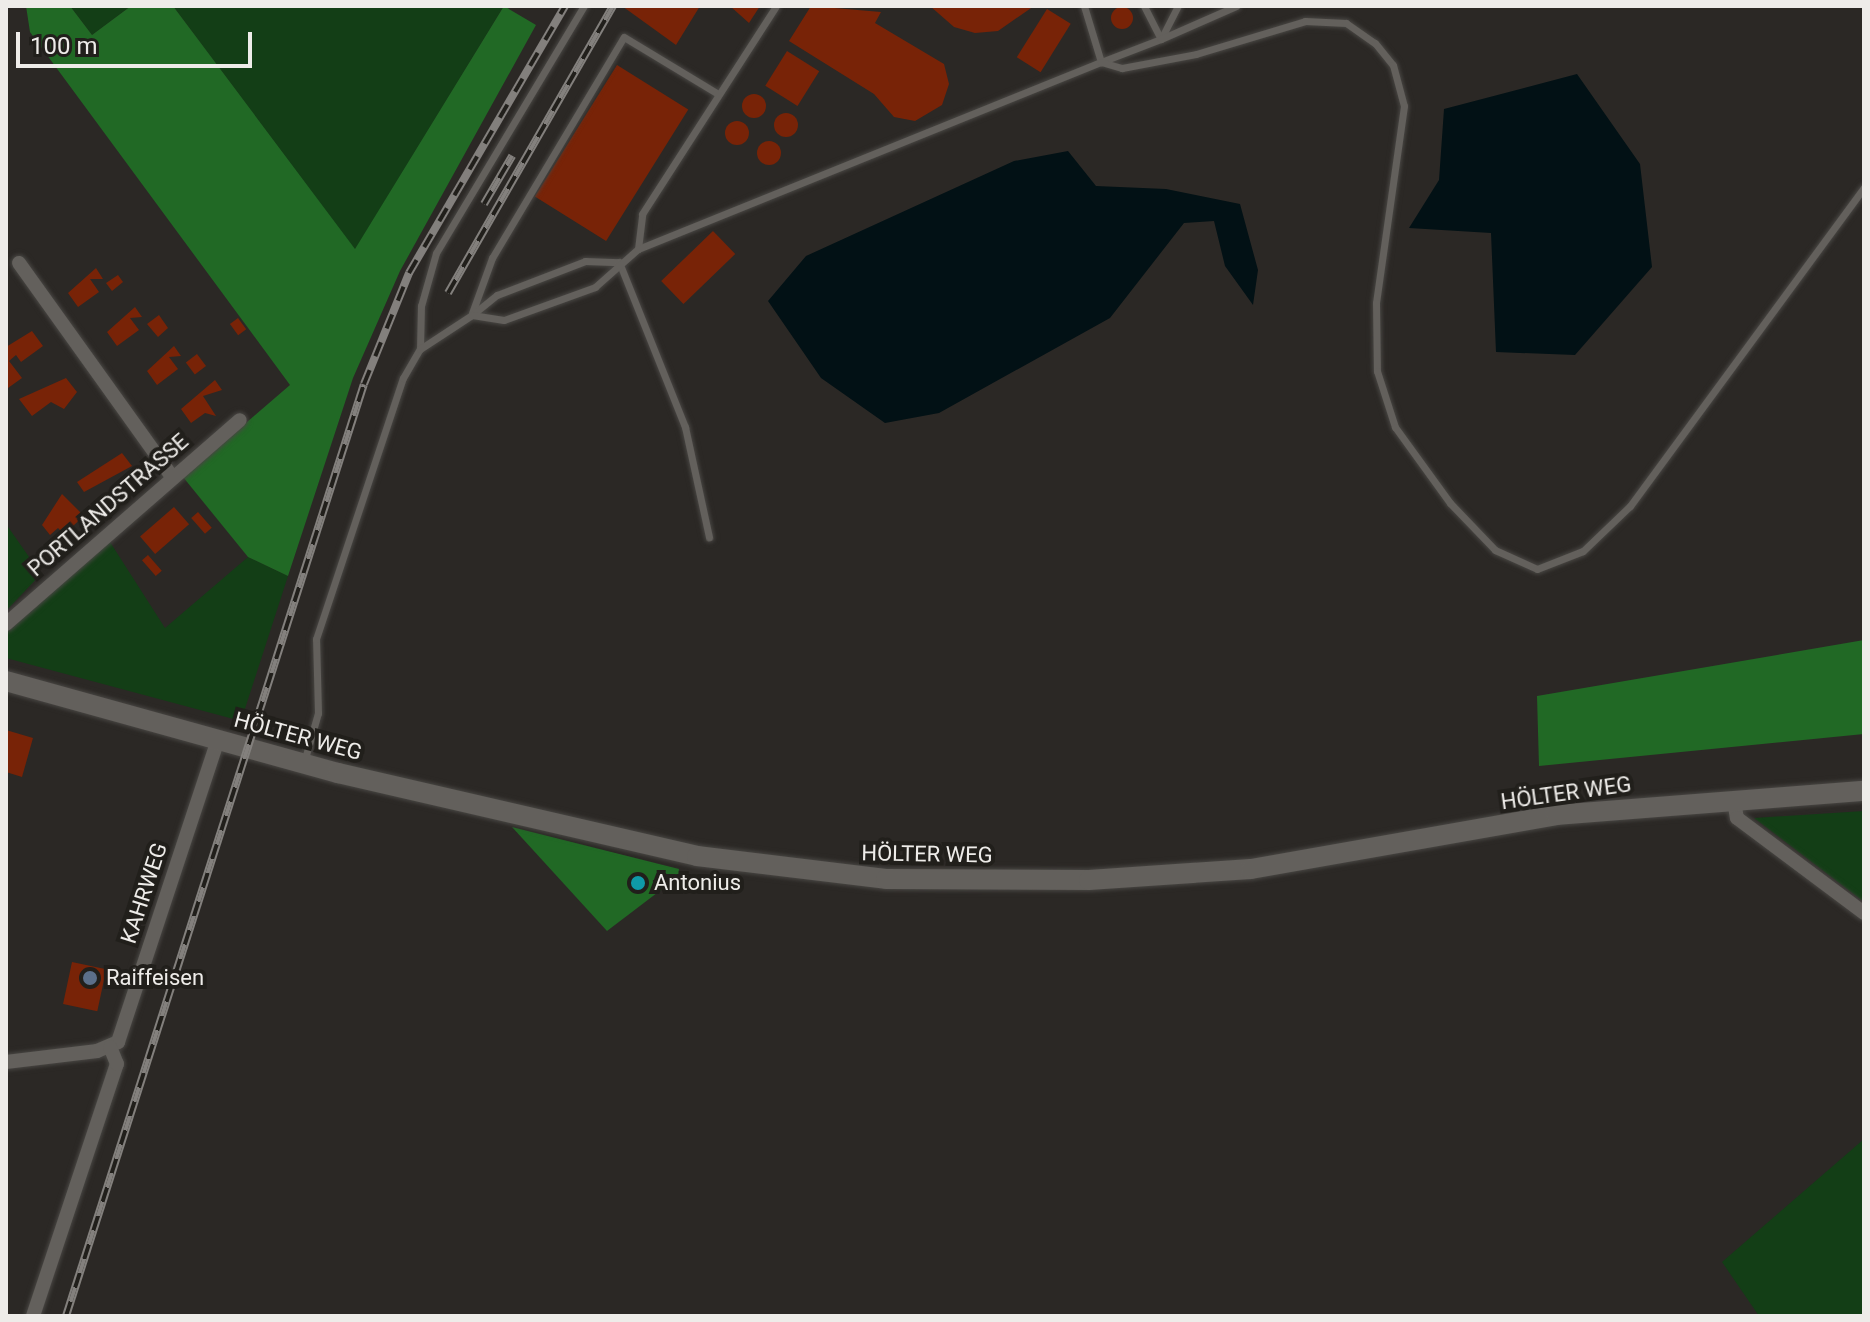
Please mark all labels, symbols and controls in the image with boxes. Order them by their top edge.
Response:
scale bar [20,16,256,66]
text: 100 m [30,32,97,60]
street label: PORTLANDSTRASSE [22,428,194,582]
street label: HÖLTER WEG [231,706,365,766]
street label: HÖLTER WEG [1499,771,1633,815]
street label: KAHRWEG [115,839,173,947]
street label: HÖLTER WEG [861,840,993,868]
place label: Antonius [654,870,741,896]
marker: Antonius [629,874,647,892]
place label: Raiffeisen [106,965,204,991]
marker: Raiffeisen [81,969,99,987]

